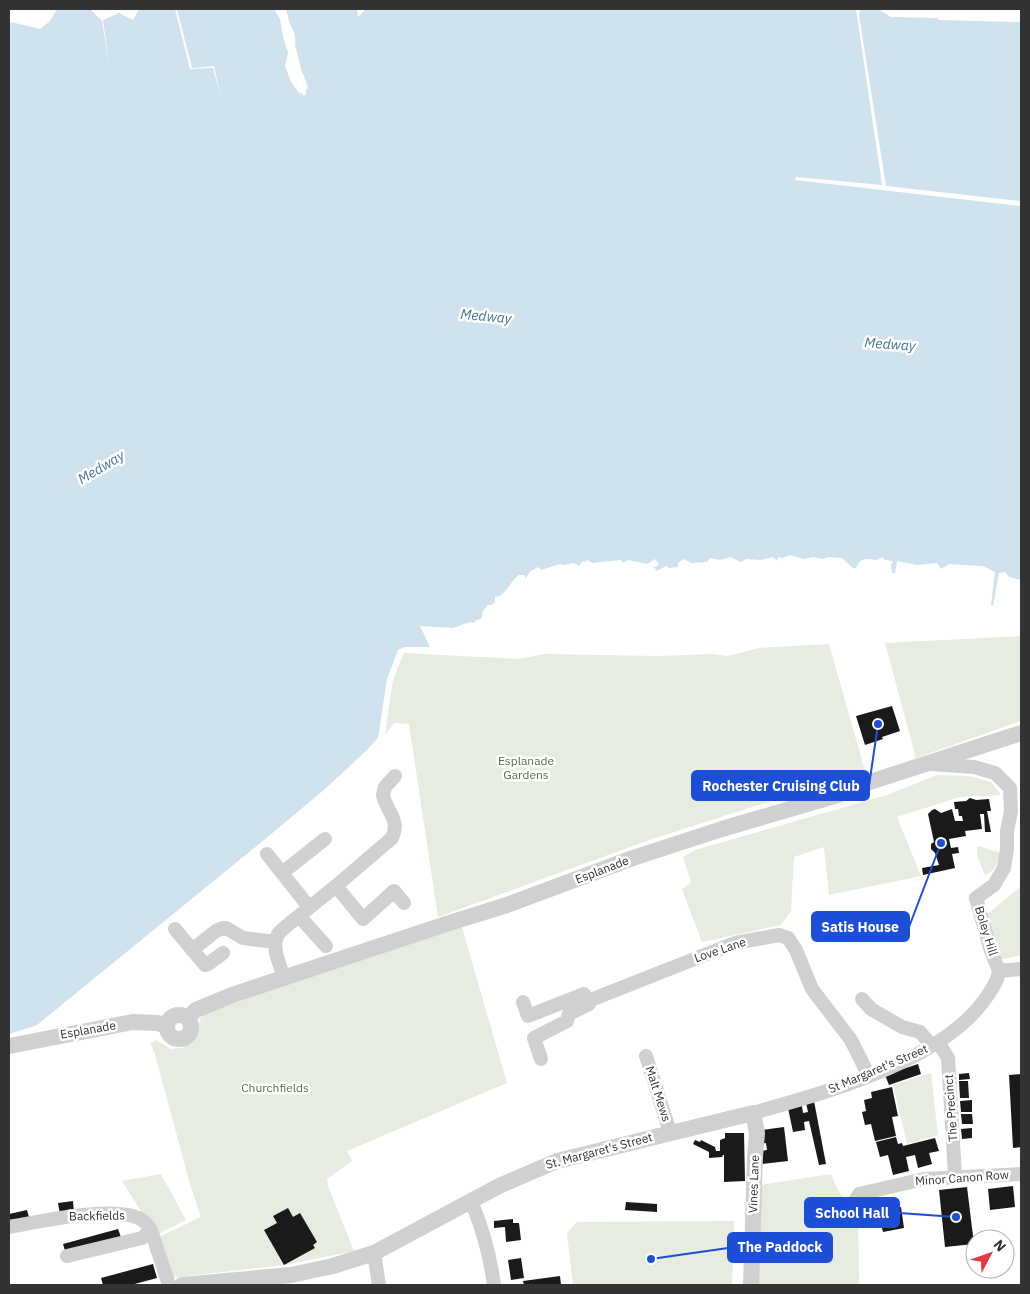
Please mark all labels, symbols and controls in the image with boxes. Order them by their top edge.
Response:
water label: Medway [460,305,514,327]
water label: Medway [864,333,917,355]
water label: Medway [74,445,129,488]
park label: Esplanade Gardens [498,753,555,782]
callout: Rochester Cruising Club [692,771,869,800]
text: Rochester Cruising Club [702,777,860,795]
street label: Esplanade [573,852,631,887]
street label: Boley Hill [972,904,1001,957]
callout: Satis House [812,912,909,941]
text: Satis House [821,918,899,936]
street label: Love Lane [692,934,748,965]
street label: Esplanade [59,1017,117,1042]
street label: St Margaret's Street [826,1041,930,1096]
street label: Malt Mews [642,1064,675,1124]
street label: The Precinct [941,1074,960,1142]
park label: Churchfields [241,1080,309,1095]
street label: St. Margaret's Street [544,1129,654,1172]
street label: Vines Lane [745,1154,762,1213]
street label: Minor Canon Row [915,1167,1009,1188]
callout: School Hall [805,1198,899,1227]
text: School Hall [815,1204,889,1222]
street label: Backfields [69,1208,125,1223]
north arrow [965,1229,1015,1279]
callout: The Paddock [728,1233,832,1262]
text: N [990,1236,1010,1255]
text: The Paddock [738,1238,823,1256]

